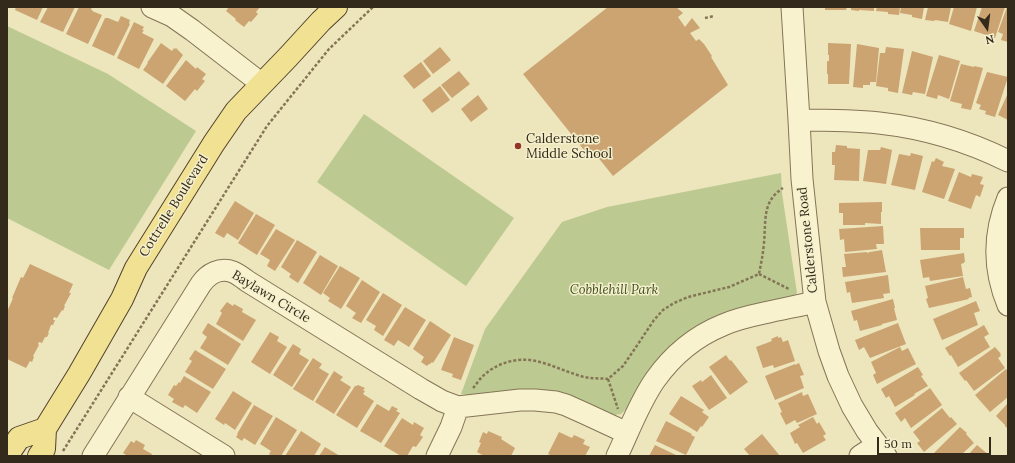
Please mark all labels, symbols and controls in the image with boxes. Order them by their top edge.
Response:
north arrow [967,8,1007,48]
text: N [984,32,996,47]
place label: Calderstone Middle School [526,131,612,162]
marker: Calderstone Middle School [513,141,523,151]
street label: Cottrelle Boulevard [136,152,212,260]
street label: Calderstone Road [795,186,821,294]
street label: Baylawn Circle [229,267,313,327]
park label: Cobblehill Park [570,282,658,298]
scale bar [879,429,993,455]
text: 50 m [884,436,912,451]

